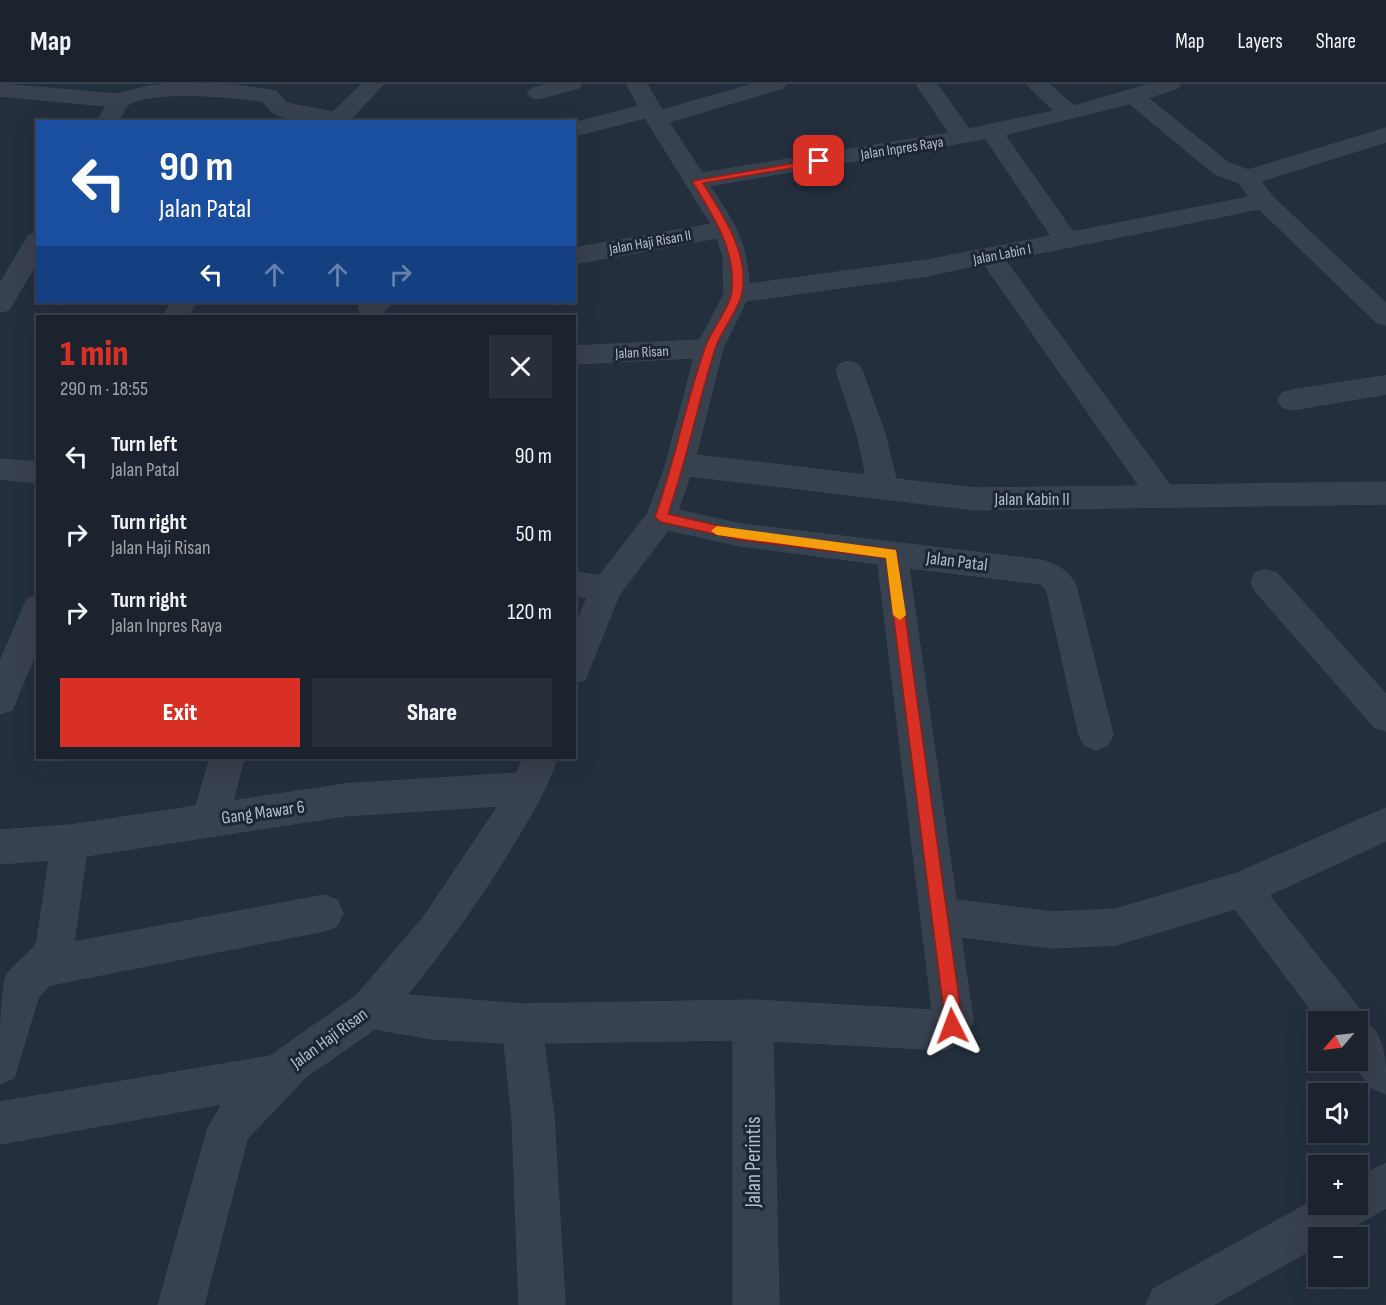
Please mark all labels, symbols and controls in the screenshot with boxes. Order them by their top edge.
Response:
text: Map [30,25,71,58]
text: Map [1175,29,1204,54]
text: Layers [1237,29,1283,54]
text: Share [1316,29,1356,54]
street label: Jalan Inpres Raya [858,133,945,165]
pin [793,135,844,186]
text: 90 m [159,142,233,193]
icon: left [60,144,138,222]
icon: arrive [802,144,835,177]
text: Jalan Patal [159,193,251,225]
street label: Jalan Haji Risan II [606,226,693,259]
street label: Jalan Labin I [971,240,1033,270]
icon: left [195,258,228,291]
icon: ahead [258,258,291,291]
icon: ahead [321,258,354,291]
icon: right [384,258,417,291]
text: 1 min [60,333,128,376]
button: close [489,335,552,398]
street label: Jalan Risan [614,342,669,363]
text: 290 m · 18:55 [60,377,148,401]
text: Turn left [111,431,177,458]
icon: left [60,440,93,473]
text: 90 m [515,443,552,470]
text: Jalan Patal [111,458,179,482]
street label: Jalan Kabin II [993,489,1070,510]
text: Turn right [111,509,187,536]
icon: right [60,518,93,551]
text: 50 m [516,521,552,548]
text: Jalan Haji Risan [111,536,211,560]
street label: Jalan Patal [924,547,989,576]
text: Turn right [111,587,187,614]
icon: right [60,596,93,629]
text: 120 m [508,599,552,626]
text: Jalan Inpres Raya [111,614,222,638]
button: Exit [60,678,300,747]
button: Share [312,678,552,747]
street label: Gang Mawar 6 [220,796,306,829]
position arrow [920,994,984,1058]
street label: Jalan Haji Risan [286,1004,372,1074]
north arrow [1308,1011,1368,1071]
map controls [1308,1011,1368,1287]
button: sound [1308,1083,1368,1143]
street label: Jalan Perintis [741,1117,766,1208]
button: + [1308,1155,1368,1215]
button: − [1308,1227,1368,1287]

